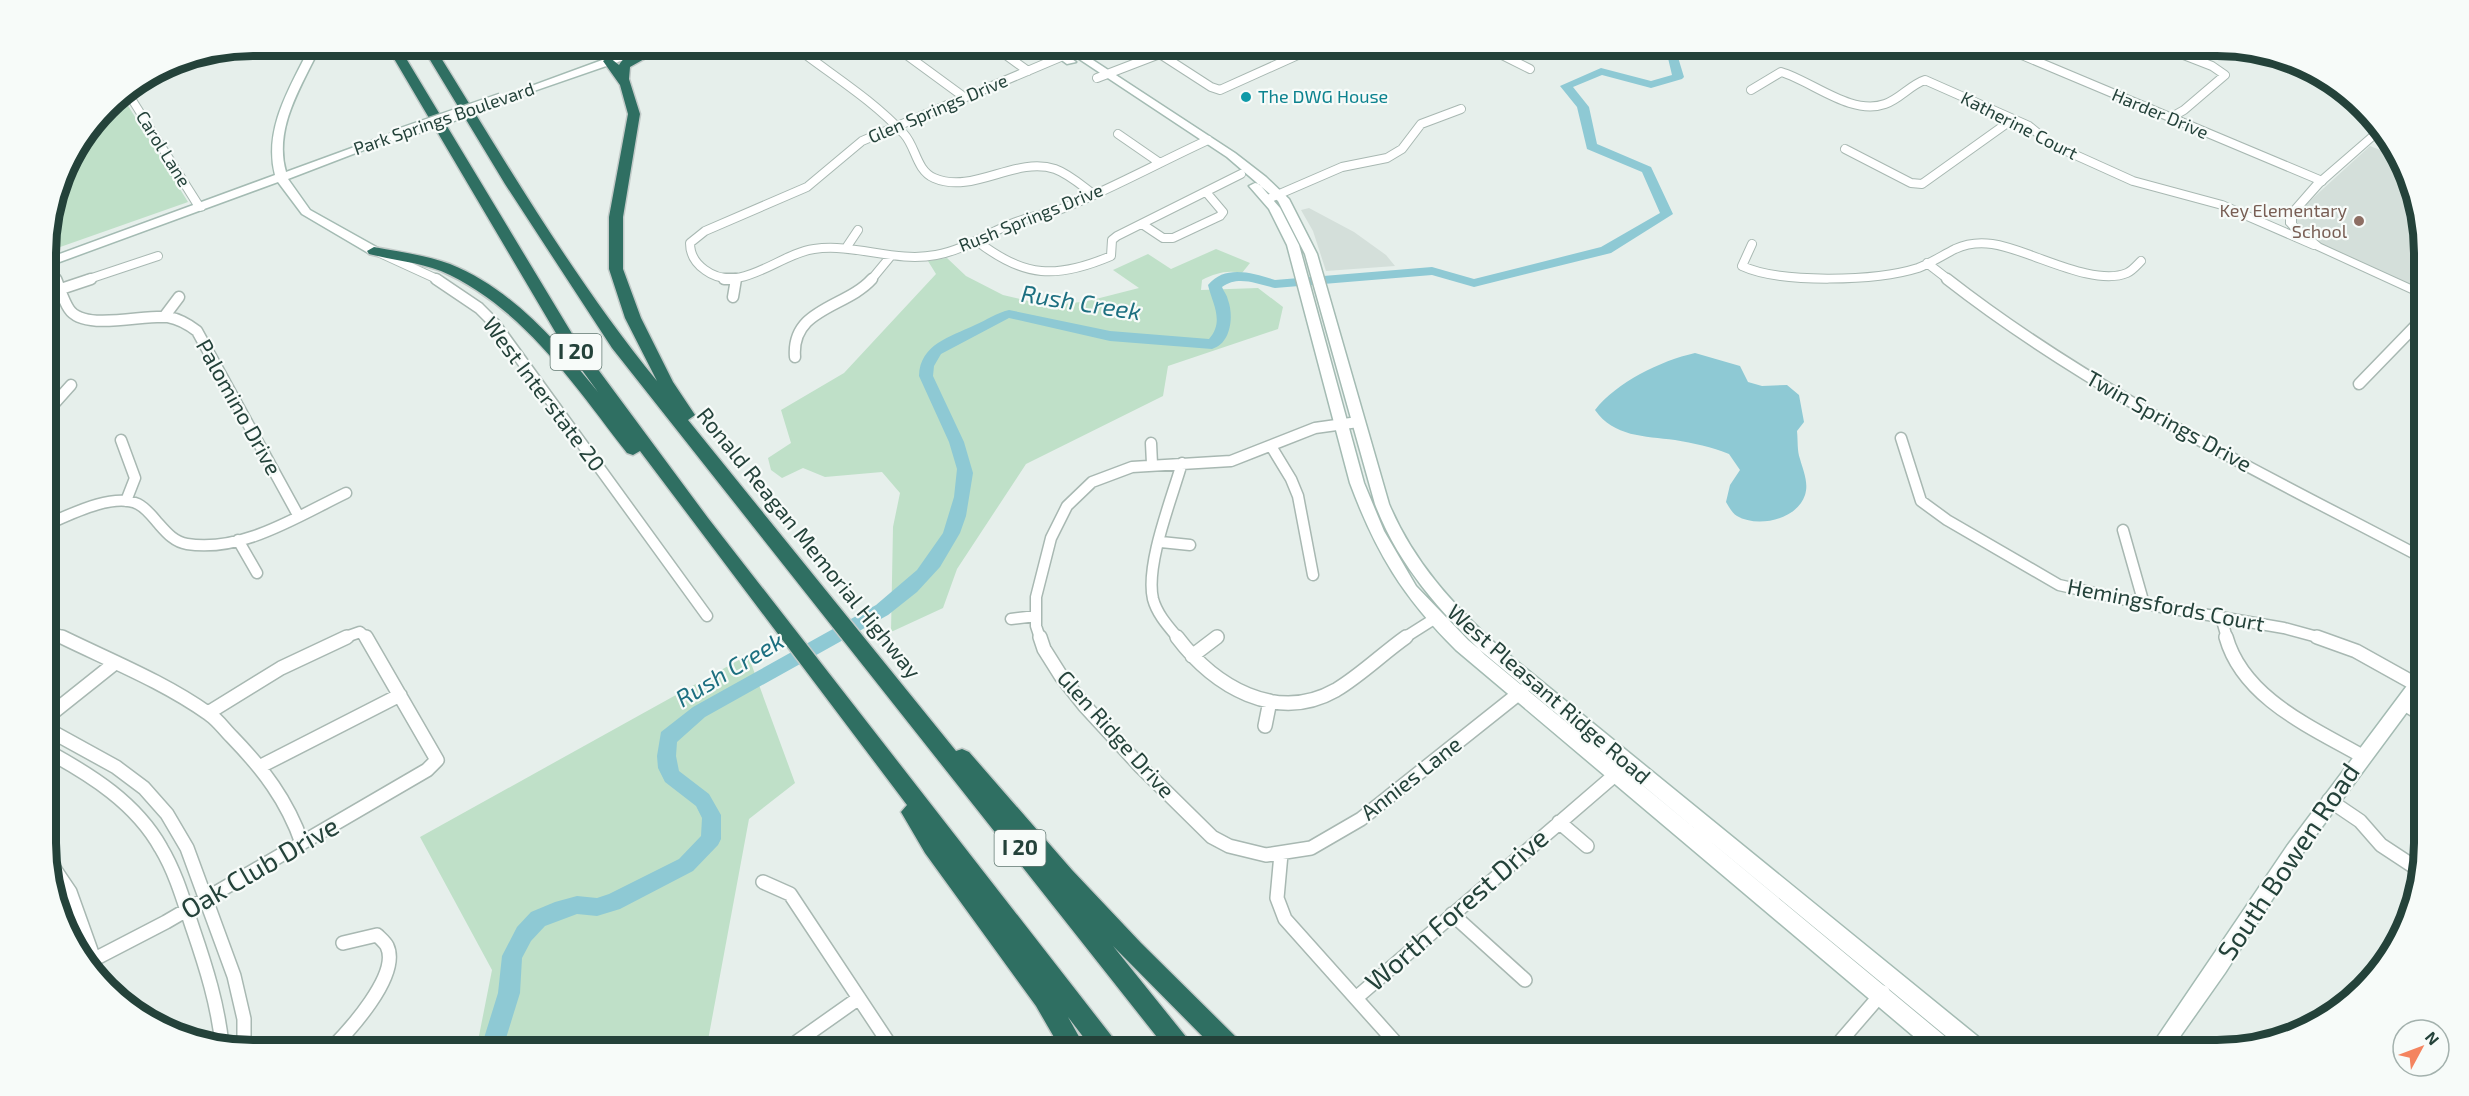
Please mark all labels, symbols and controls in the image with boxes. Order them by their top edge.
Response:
street label: Glen Springs Drive [865,69,1011,147]
street label: Park Springs Boulevard [350,77,537,159]
street label: Harder Drive [2109,83,2212,143]
place label: The DWG House [1258,85,1388,107]
street label: Katherine Court [1957,86,2082,164]
marker: The DWG House [1239,90,1253,104]
street label: Carol Lane [132,106,196,191]
street label: Rush Springs Drive [955,178,1106,256]
place label: Key Elementary School [2219,199,2348,242]
marker: Key Elementary School [2352,214,2366,228]
water label: Rush Creek [1019,278,1143,325]
street label: West Interstate 20 [478,311,611,476]
street label: Palomino Drive [192,334,288,479]
road number: I 20 [550,334,602,370]
street label: Twin Springs Drive [2082,364,2257,476]
street label: Ronald Reagan Memorial Highway [692,402,928,683]
street label: Hemingsfords Court [2065,572,2267,636]
street label: West Pleasant Ridge Road [1443,598,1657,789]
water label: Rush Creek [670,625,789,712]
street label: Glen Ridge Drive [1053,664,1181,802]
street label: Annies Lane [1355,730,1466,825]
street label: South Bowen Road [2210,756,2365,965]
street label: Oak Club Drive [174,808,344,924]
street label: Worth Forest Drive [1358,820,1554,997]
road number: I 20 [994,830,1046,866]
north arrow [2391,1018,2451,1078]
text: N [2422,1027,2444,1048]

